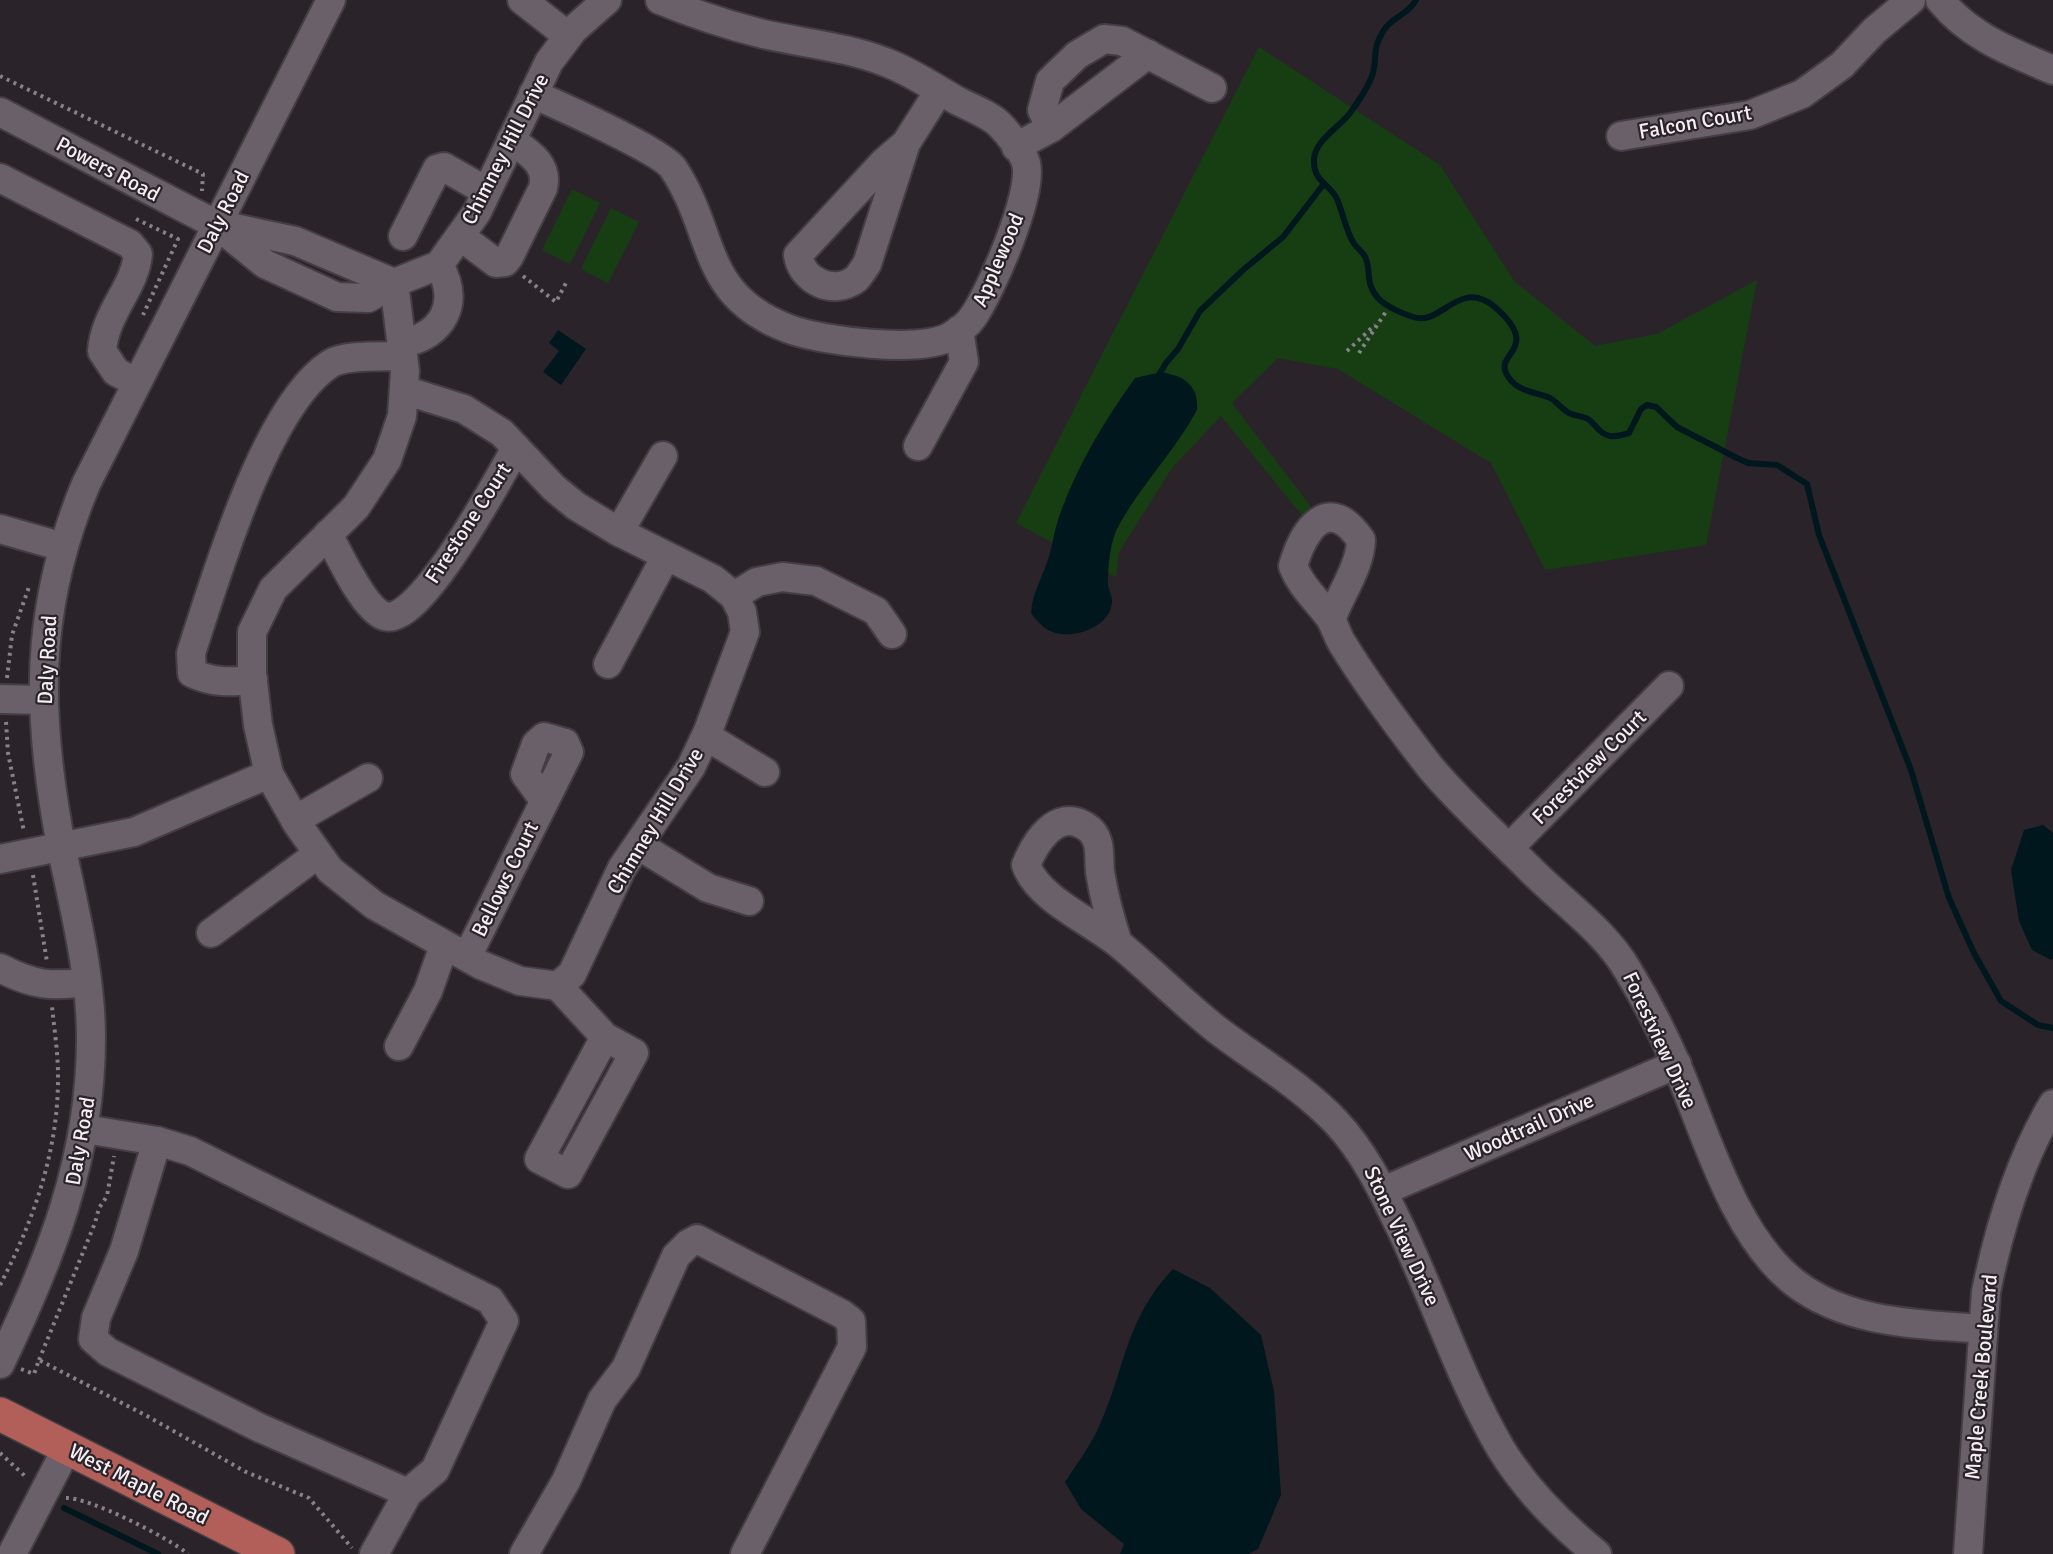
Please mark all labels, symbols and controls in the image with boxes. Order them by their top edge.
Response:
street label: Chimney Hill Drive [456,69,554,229]
street label: Falcon Court [1637,99,1753,145]
street label: Powers Road [52,131,164,207]
street label: Daly Road [191,166,255,258]
street label: Applewood [967,209,1029,311]
street label: Firestone Court [419,458,517,588]
street label: Daly Road [32,615,62,705]
street label: Forestview Court [1526,704,1652,830]
street label: Chimney Hill Drive [601,743,709,899]
street label: Bellows Court [466,817,544,941]
street label: Forestview Drive [1617,968,1703,1112]
street label: Woodtrail Drive [1460,1087,1598,1167]
street label: Daly Road [59,1095,101,1187]
street label: Stone View Drive [1358,1162,1446,1310]
street label: Maple Creek Boulevard [1959,1273,2003,1481]
street label: West Maple Road [65,1438,213,1530]

